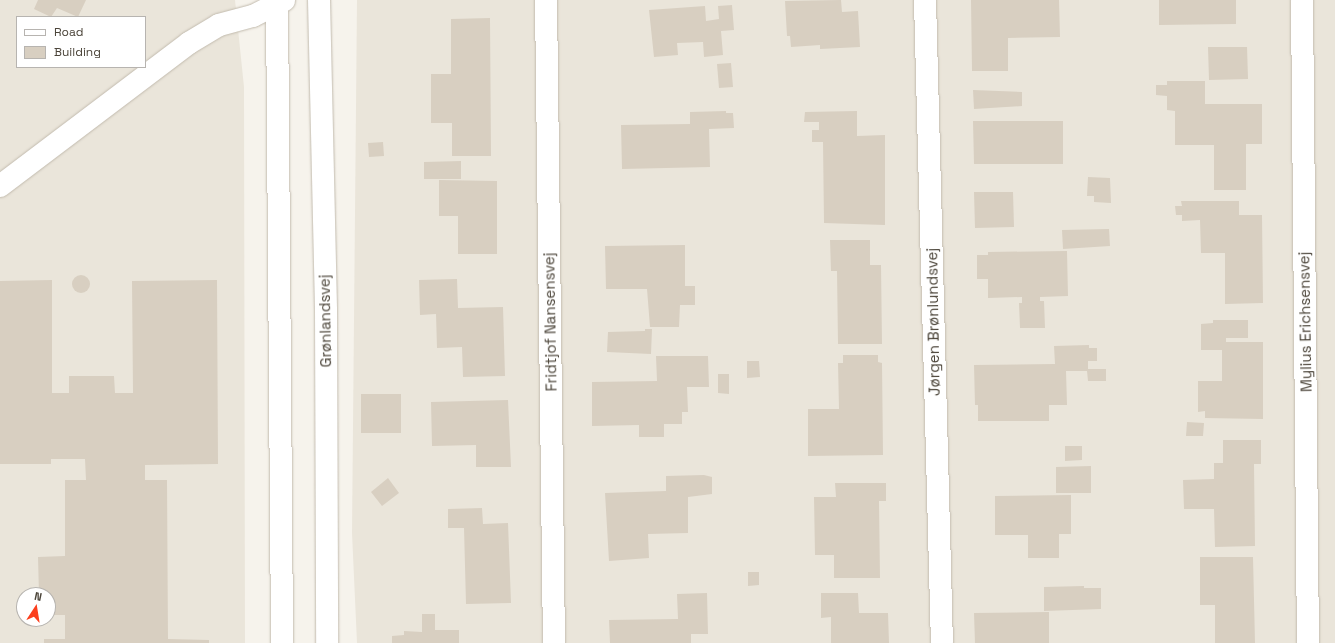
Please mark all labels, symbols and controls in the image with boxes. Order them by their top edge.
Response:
legend [16,16,146,68]
text: Road [54,24,83,40]
text: Building [54,44,101,60]
street label: Jørgen Brønlundsvej [923,248,943,396]
street label: Fridtjof Nansensvej [540,252,560,392]
street label: Mylius Erichsensvej [1295,252,1315,392]
street label: Grønlandsvej [315,274,335,368]
north arrow [16,587,56,627]
text: N [33,589,43,604]

